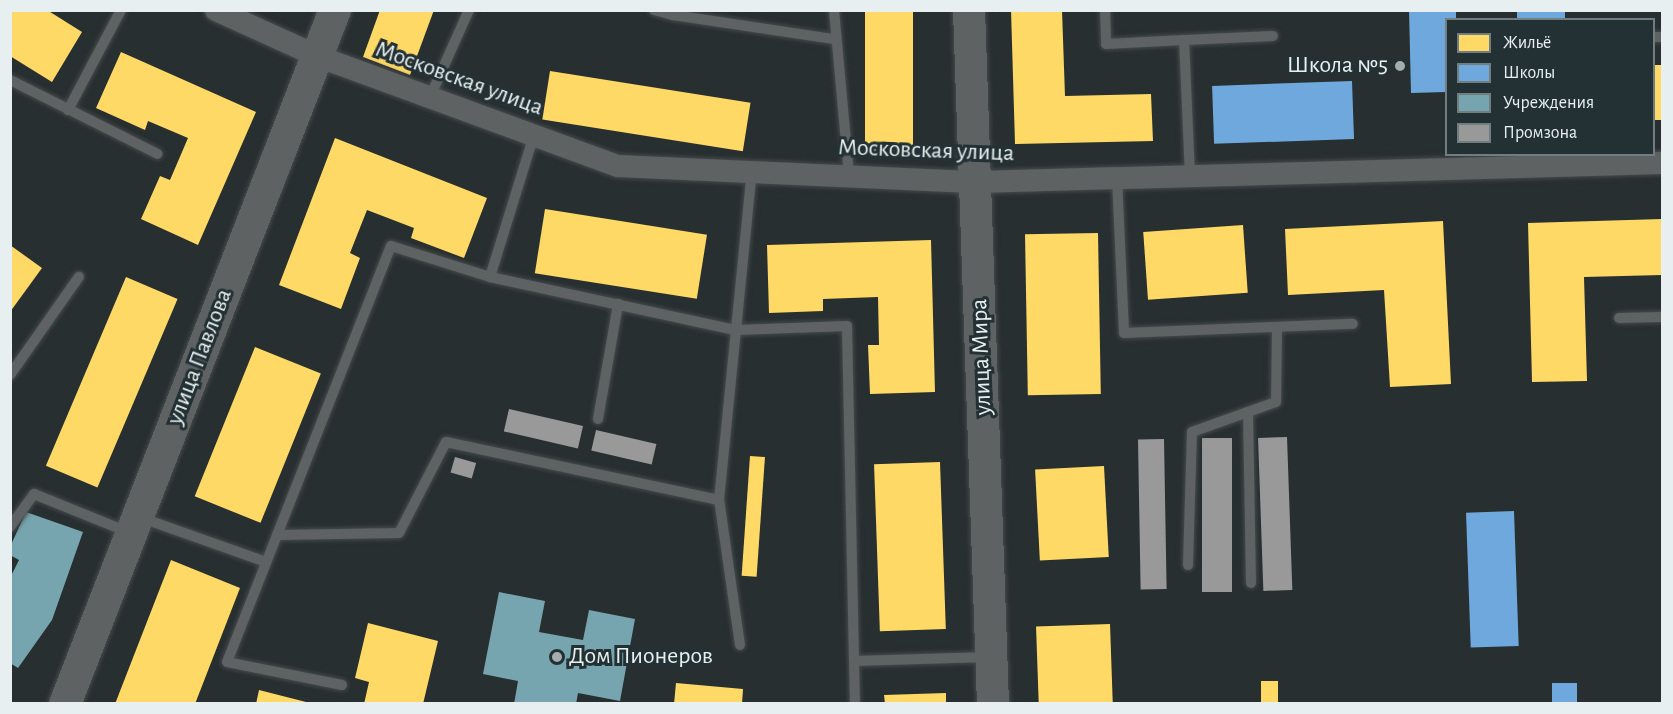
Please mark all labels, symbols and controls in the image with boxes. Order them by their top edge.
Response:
legend [1445,18,1655,156]
text: Жильё [1503,34,1551,52]
street label: Московская улица [371,35,547,123]
place label: Школа №5 [1287,52,1388,80]
marker: Школа №5 [1393,59,1407,73]
text: Школы [1503,64,1555,82]
text: Учреждения [1503,94,1594,112]
text: Промзона [1503,124,1577,142]
street label: Московская улица [837,134,1015,168]
street label: улица Павлова [161,285,239,429]
street label: улица Мира [966,298,998,416]
place label: Дом Пионеров [569,643,713,671]
marker: Дом Пионеров [550,650,564,664]

